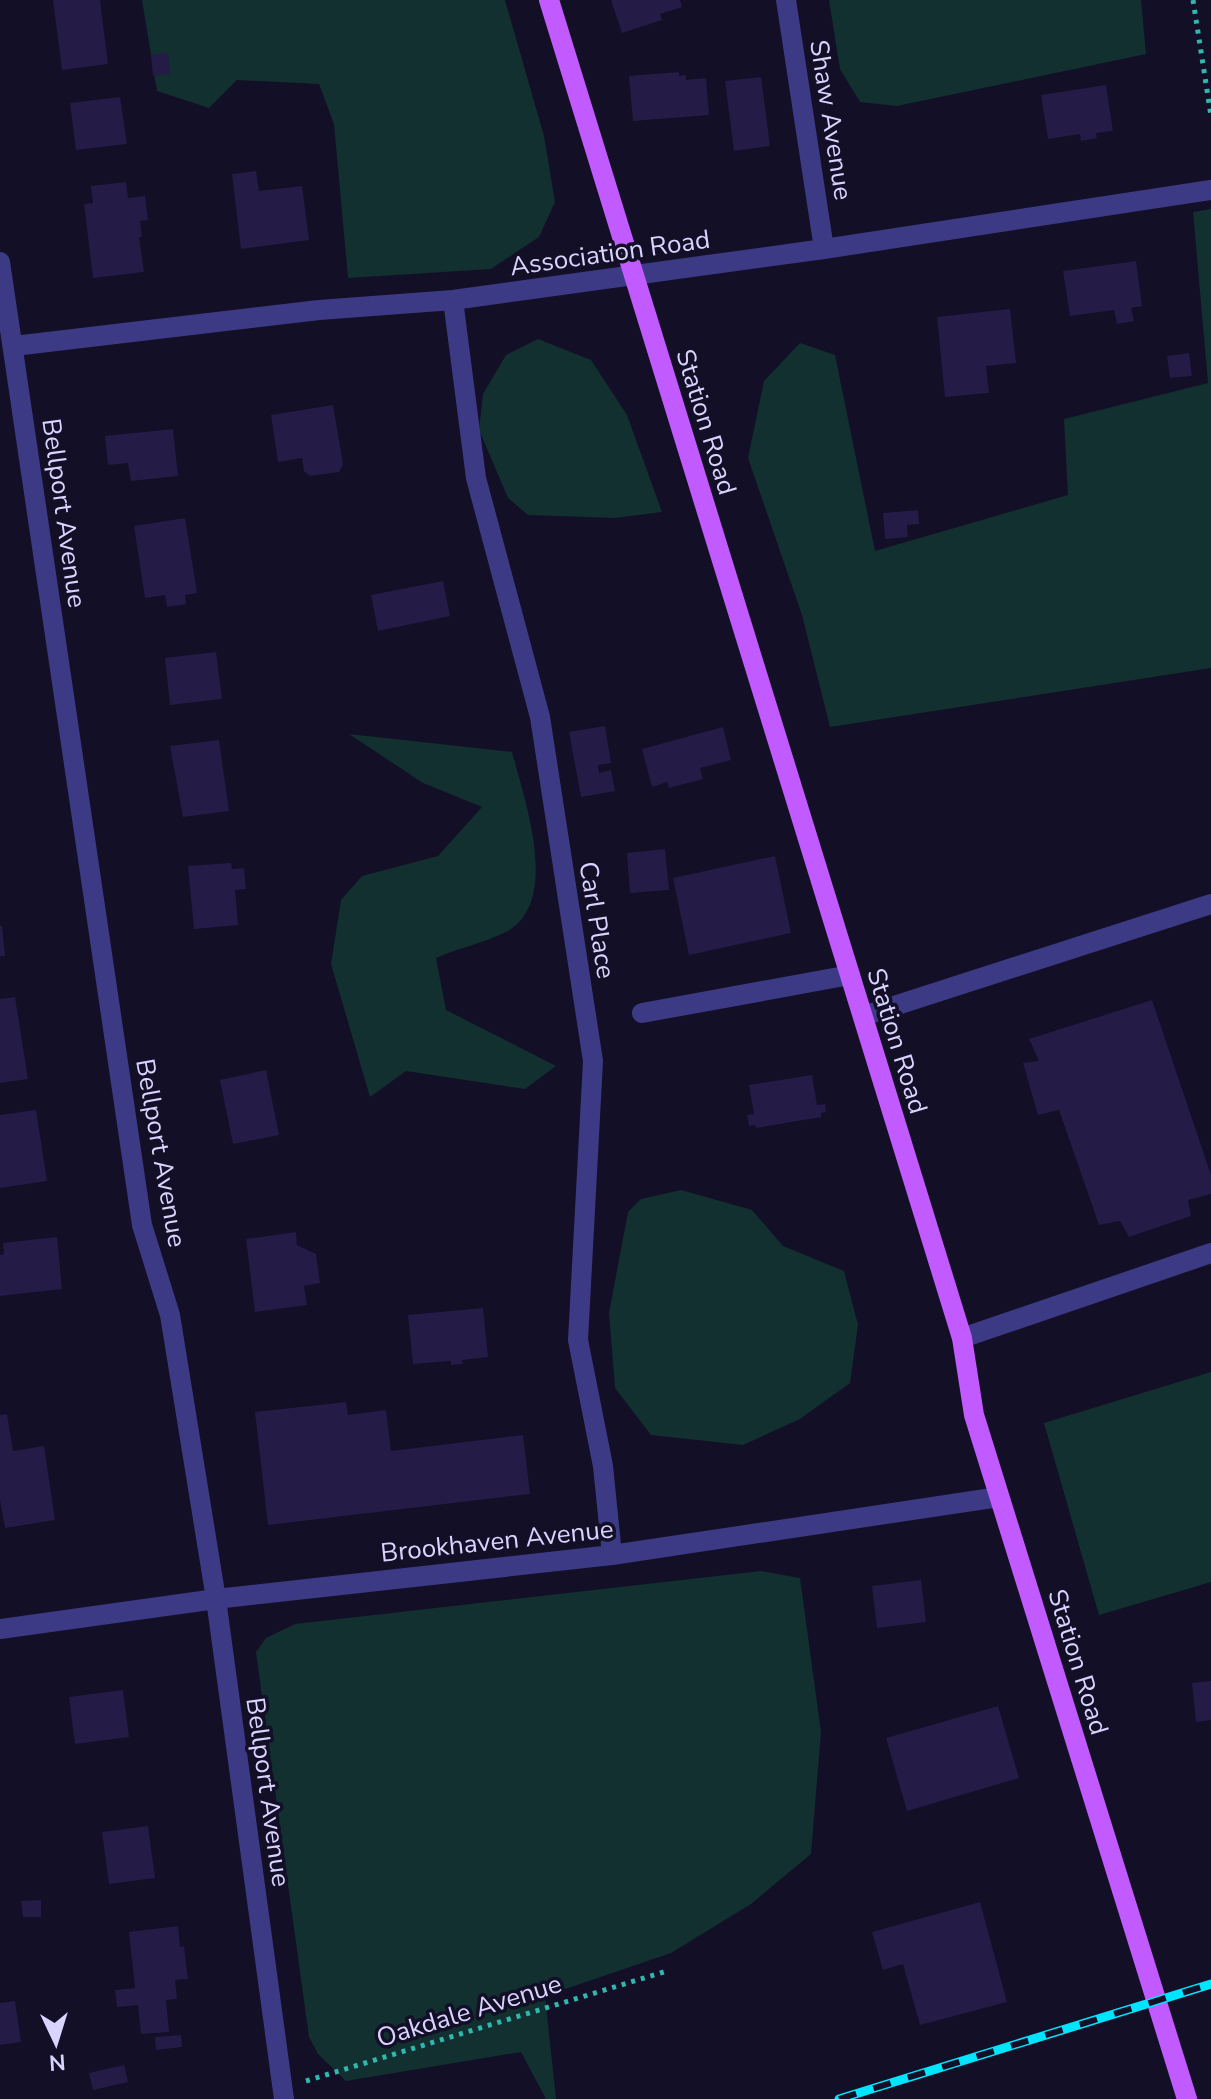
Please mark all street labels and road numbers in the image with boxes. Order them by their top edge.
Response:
street label: Shaw Avenue [801,38,861,202]
street label: Association Road [508,222,712,284]
street label: Station Road [667,345,745,499]
street label: Bellport Avenue [33,416,95,610]
street label: Carl Place [570,859,624,981]
street label: Station Road [858,964,936,1118]
street label: Bellport Avenue [127,1056,195,1250]
street label: Brookhaven Avenue [379,1511,615,1571]
street label: Station Road [1039,1585,1117,1739]
street label: Bellport Avenue [237,1695,299,1889]
street label: Oakdale Avenue [372,1966,566,2056]

